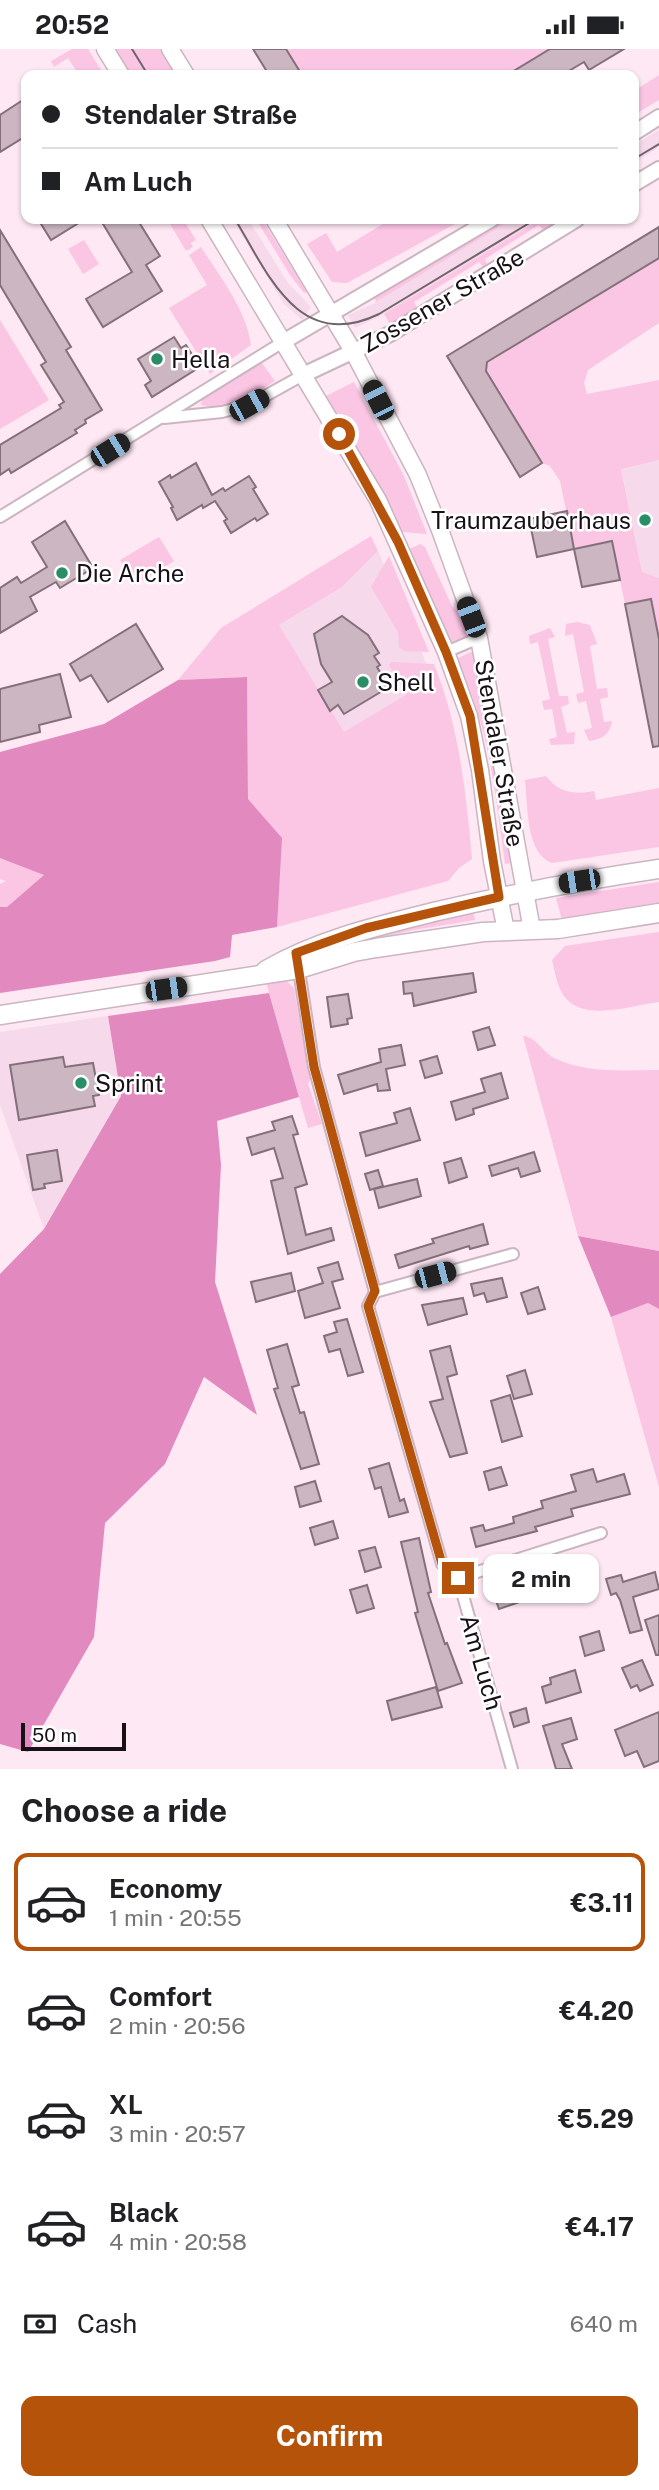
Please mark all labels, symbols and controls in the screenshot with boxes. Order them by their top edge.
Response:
text: 20:52 [35,9,109,40]
text: Stendaler Straße [84,99,297,130]
text: Am Luch [84,166,192,197]
street label: Zossener Straße [355,242,529,358]
place label: Hella [171,345,230,373]
marker: Hella [149,351,165,367]
car [360,377,397,423]
car [226,386,273,424]
route start [323,418,355,450]
car [87,430,134,470]
place label: Traumzauberhaus [431,506,631,534]
marker: Traumzauberhaus [637,512,653,528]
place label: Die Arche [76,559,184,587]
marker: Die Arche [54,565,70,581]
car [454,594,489,640]
street label: Stendaler Straße [470,657,530,849]
place label: Shell [377,668,435,696]
marker: Shell [355,674,371,690]
car [557,867,602,895]
car [144,976,189,1002]
place label: Sprint [95,1069,164,1097]
marker: Sprint [73,1075,89,1091]
car [412,1259,459,1291]
callout: 2 min [482,1553,598,1603]
route end [442,1562,474,1594]
text: 2 min [511,1565,571,1592]
street label: Am Luch [455,1611,509,1713]
scale bar [21,1720,126,1752]
text: 50 m [32,1724,77,1746]
text: Choose a ride [21,1792,227,1829]
icon: car [25,1871,88,1934]
text: Economy [109,1873,222,1904]
text: €3.11 [571,1887,634,1918]
text: 1 min · 20:55 [109,1904,242,1931]
icon: car [25,1979,88,2042]
text: Comfort [109,1981,212,2012]
text: €4.20 [559,1995,634,2026]
text: 2 min · 20:56 [109,2012,246,2039]
icon: car [25,2087,88,2150]
text: XL [109,2089,143,2120]
text: €5.29 [558,2103,634,2134]
text: 3 min · 20:57 [109,2120,246,2147]
icon: car [25,2195,88,2258]
text: Black [109,2197,179,2228]
text: €4.17 [566,2211,634,2242]
text: 4 min · 20:58 [109,2228,247,2255]
icon: cash [21,2305,59,2343]
text: Cash [77,2308,137,2339]
text: 640 m [570,2310,638,2337]
button: Confirm [21,2396,638,2476]

